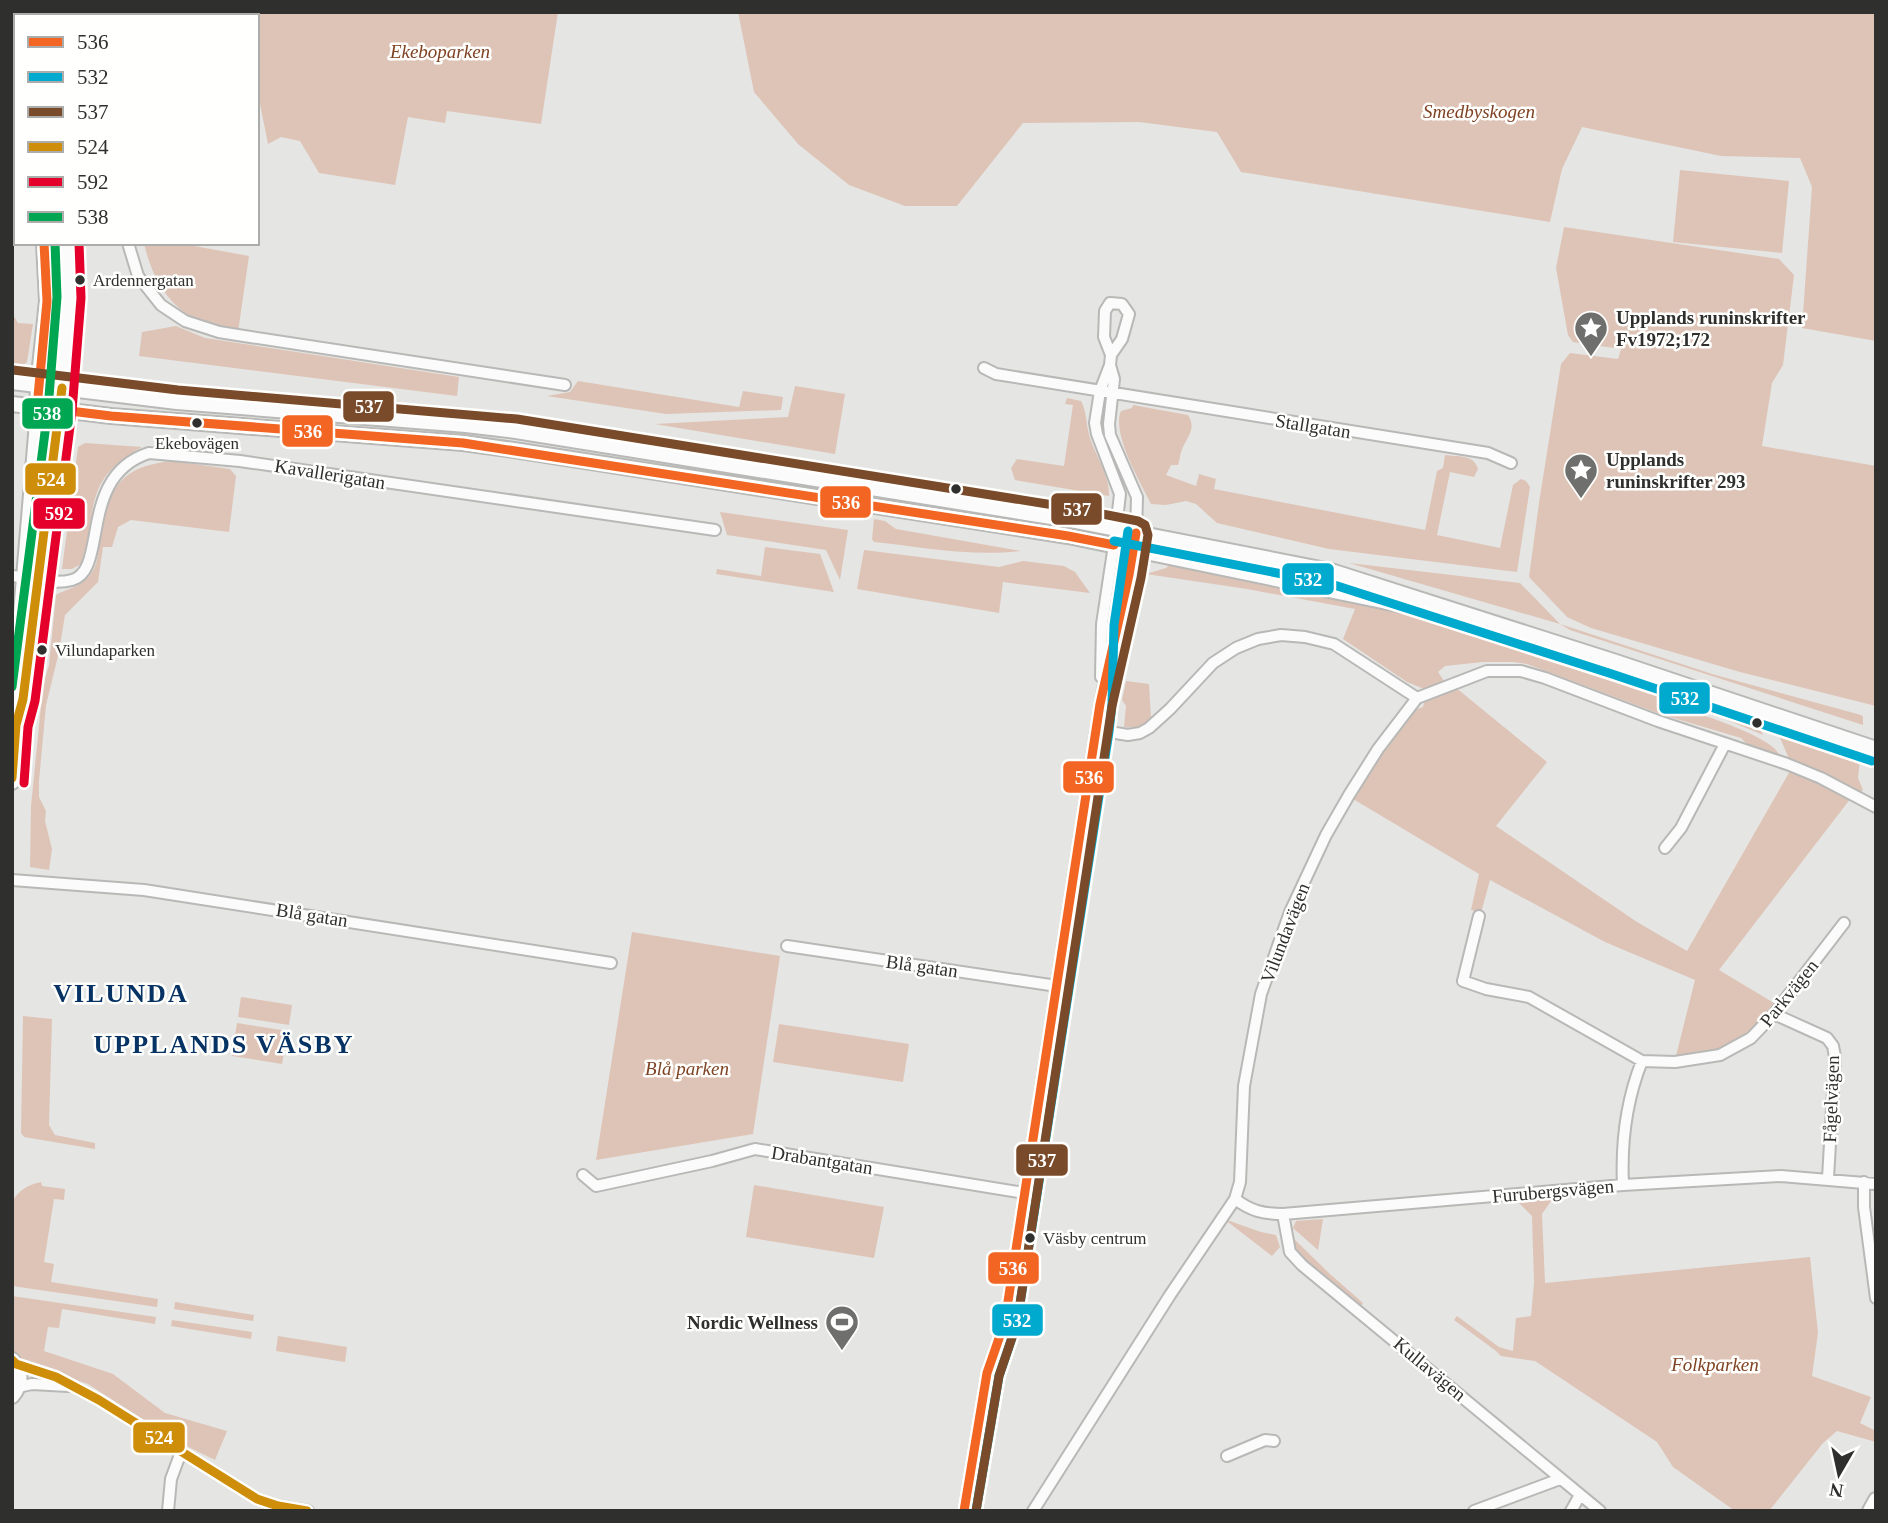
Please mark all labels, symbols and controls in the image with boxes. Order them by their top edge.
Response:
legend [14,14,259,245]
text: 536 [77,30,109,54]
park label: Ekeboparken [389,41,490,62]
text: 532 [77,65,109,89]
text: 537 [77,100,109,124]
park label: Smedbyskogen [1423,101,1535,122]
text: 524 [77,135,109,159]
text: 592 [77,170,109,194]
text: 538 [77,205,109,229]
place label: Ardennergatan [93,271,194,290]
marker: Ardennergatan [73,273,87,287]
place label: Upplands runinskrifter Fv1972;172 [1616,307,1806,350]
place icon: Upplands runinskrifter Fv1972;172 [1572,309,1610,358]
line badge: 537 [342,390,395,423]
text: 537 [355,396,384,417]
line badge: 538 [21,397,74,430]
text: 538 [33,403,61,424]
street label: Stallgatan [1274,410,1353,442]
line badge: 536 [281,414,334,448]
marker: Ekebovägen [190,416,204,430]
text: 536 [294,421,322,442]
place label: Ekebovägen [155,434,240,453]
place label: Upplands runinskrifter 293 [1606,449,1746,492]
place icon: Upplands runinskrifter 293 [1562,451,1600,500]
street label: Kavallerigatan [273,455,387,493]
line badge: 524 [24,462,77,496]
text: 524 [37,469,66,490]
unlabelled marker [949,482,963,496]
line badge: 536 [819,485,872,519]
text: 536 [832,492,860,513]
line badge: 537 [1050,492,1103,526]
line badge: 592 [32,497,86,530]
text: 537 [1063,499,1092,520]
text: 592 [45,503,73,524]
line badge: 532 [1281,562,1335,596]
text: 532 [1294,569,1322,590]
place label: Vilundaparken [55,641,155,660]
marker: Vilundaparken [35,643,49,657]
line badge: 532 [1658,681,1711,715]
text: 532 [1671,688,1699,709]
unlabelled marker [1750,716,1764,730]
line badge: 536 [1062,760,1115,794]
text: 536 [1075,767,1103,788]
street label: Vilundavägen [1256,880,1314,986]
street label: Blå gatan [275,899,350,931]
street label: Blå gatan [885,951,960,981]
street label: Parkvägen [1756,955,1823,1031]
district label: VILUNDA [53,979,189,1008]
district label: UPPLANDS VÄSBY [94,1030,354,1059]
street label: Fågelvägen [1819,1054,1843,1143]
park label: Blå parken [645,1058,729,1079]
street label: Drabantgatan [770,1142,875,1178]
line badge: 537 [1015,1143,1069,1177]
text: 537 [1028,1150,1057,1171]
street label: Furubergsvägen [1491,1175,1615,1207]
place label: Väsby centrum [1043,1229,1146,1248]
marker: Väsby centrum [1023,1231,1037,1245]
line badge: 536 [987,1251,1040,1285]
text: 536 [999,1258,1027,1279]
sports icon: Nordic Wellness [823,1303,861,1352]
line badge: 532 [991,1303,1044,1337]
text: 532 [1003,1310,1031,1331]
place label: Nordic Wellness [687,1312,818,1333]
street label: Kullavägen [1390,1333,1471,1406]
park label: Folkparken [1670,1354,1759,1375]
line badge: 524 [132,1421,186,1454]
text: 524 [145,1427,174,1448]
north arrow [1804,1439,1874,1509]
text: N [1828,1479,1845,1502]

